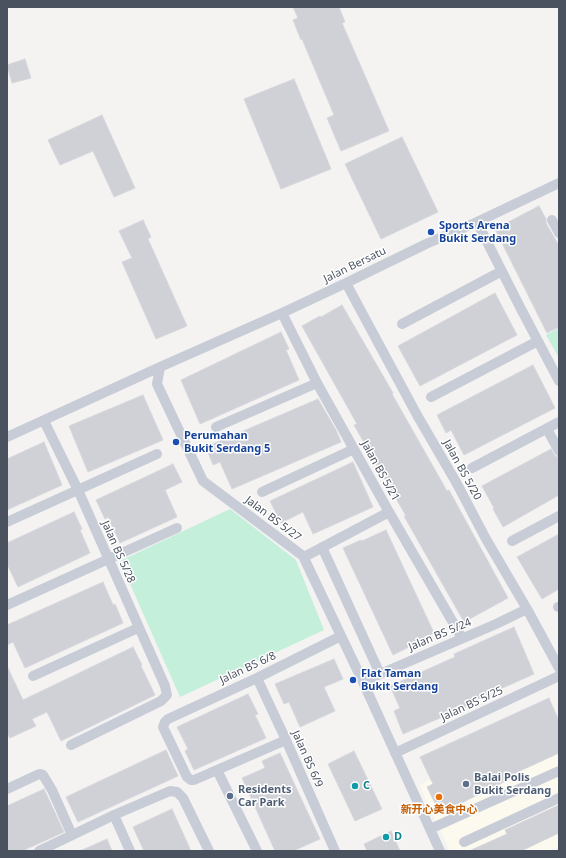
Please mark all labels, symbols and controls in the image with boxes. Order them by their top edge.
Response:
place label: Sports Arena Bukit Serdang [439,219,516,245]
marker: Sports Arena Bukit Serdang [426,227,436,237]
street label: Jalan Bersatu [322,244,388,286]
place label: Perumahan Bukit Serdang 5 [184,429,270,455]
marker: Perumahan Bukit Serdang 5 [171,437,181,447]
street label: Jalan BS 5/20 [440,438,484,502]
street label: Jalan BS 5/21 [358,439,402,503]
street label: Jalan BS 5/27 [242,494,304,544]
street label: Jalan BS 5/28 [98,519,138,585]
street label: Jalan BS 5/24 [407,616,473,654]
street label: Jalan BS 6/8 [218,649,278,687]
place label: Flat Taman Bukit Serdang [361,667,438,693]
marker: Flat Taman Bukit Serdang [348,675,358,685]
street label: Jalan BS 5/25 [439,684,505,724]
street label: Jalan BS 6/9 [289,729,325,789]
place label: Balai Polis Bukit Serdang [474,771,551,797]
place label: C [363,779,370,793]
marker: Balai Polis Bukit Serdang [461,779,471,789]
marker: C [350,781,360,791]
place label: Residents Car Park [238,783,292,809]
marker: Residents Car Park [225,791,235,801]
marker: 新开心美食中心 [434,792,444,802]
place label: 新开心美食中心 [401,803,477,817]
place label: D [394,830,402,844]
marker: D [381,832,391,842]

